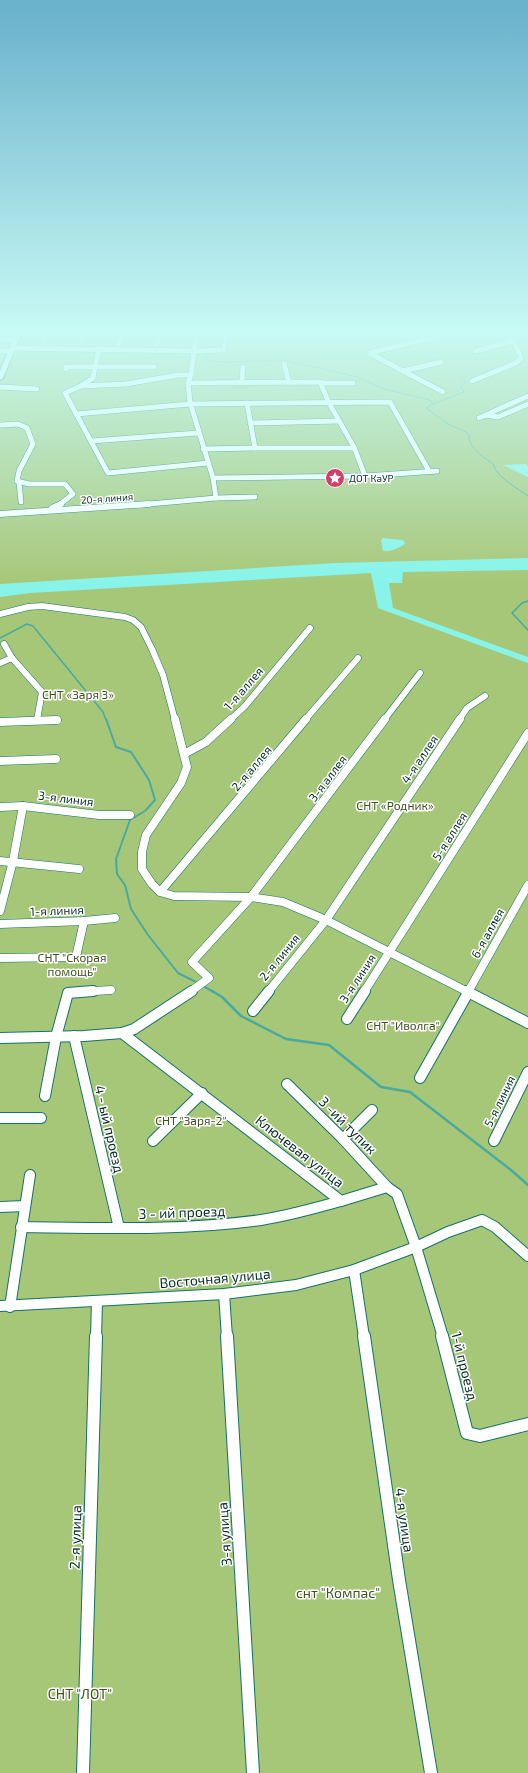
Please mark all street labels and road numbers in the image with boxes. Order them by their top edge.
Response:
street label: 20-я линия [80,490,134,506]
street label: 1-я аллея [221,664,265,712]
street label: 4-я аллея [398,732,440,786]
street label: 2-я аллея [228,743,274,793]
street label: 3-я аллея [305,752,349,804]
street label: 3-я линия [38,788,94,808]
street label: 5-я аллея [429,809,469,863]
street label: 1-я линия [30,902,84,918]
street label: 6-я аллея [468,906,506,960]
street label: 2-я линия [256,931,302,983]
street label: 3-я линия [336,951,378,1005]
street label: 5-я линия [481,1073,517,1129]
street label: 4 - ый проезд [92,1084,128,1174]
street label: 3 -ий тупик [316,1093,381,1158]
street label: Ключевая улица [252,1111,348,1191]
street label: 3 - ий проезд [138,1202,226,1222]
street label: Восточная улица [159,1265,271,1291]
street label: 1-й проезд [448,1330,482,1402]
street label: 4-я улица [392,1487,418,1553]
street label: 3-я улица [213,1502,235,1566]
street label: 2-я улица [65,1505,85,1569]

